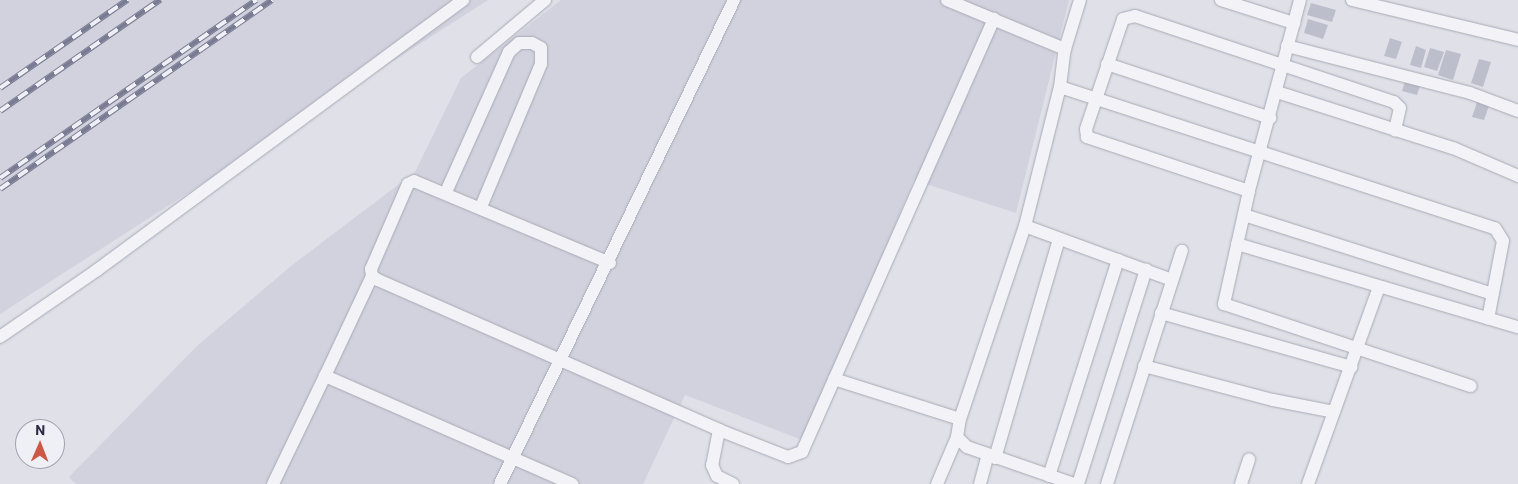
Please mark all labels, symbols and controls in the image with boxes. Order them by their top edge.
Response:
north arrow [15,419,65,469]
text: N [35,422,45,438]

